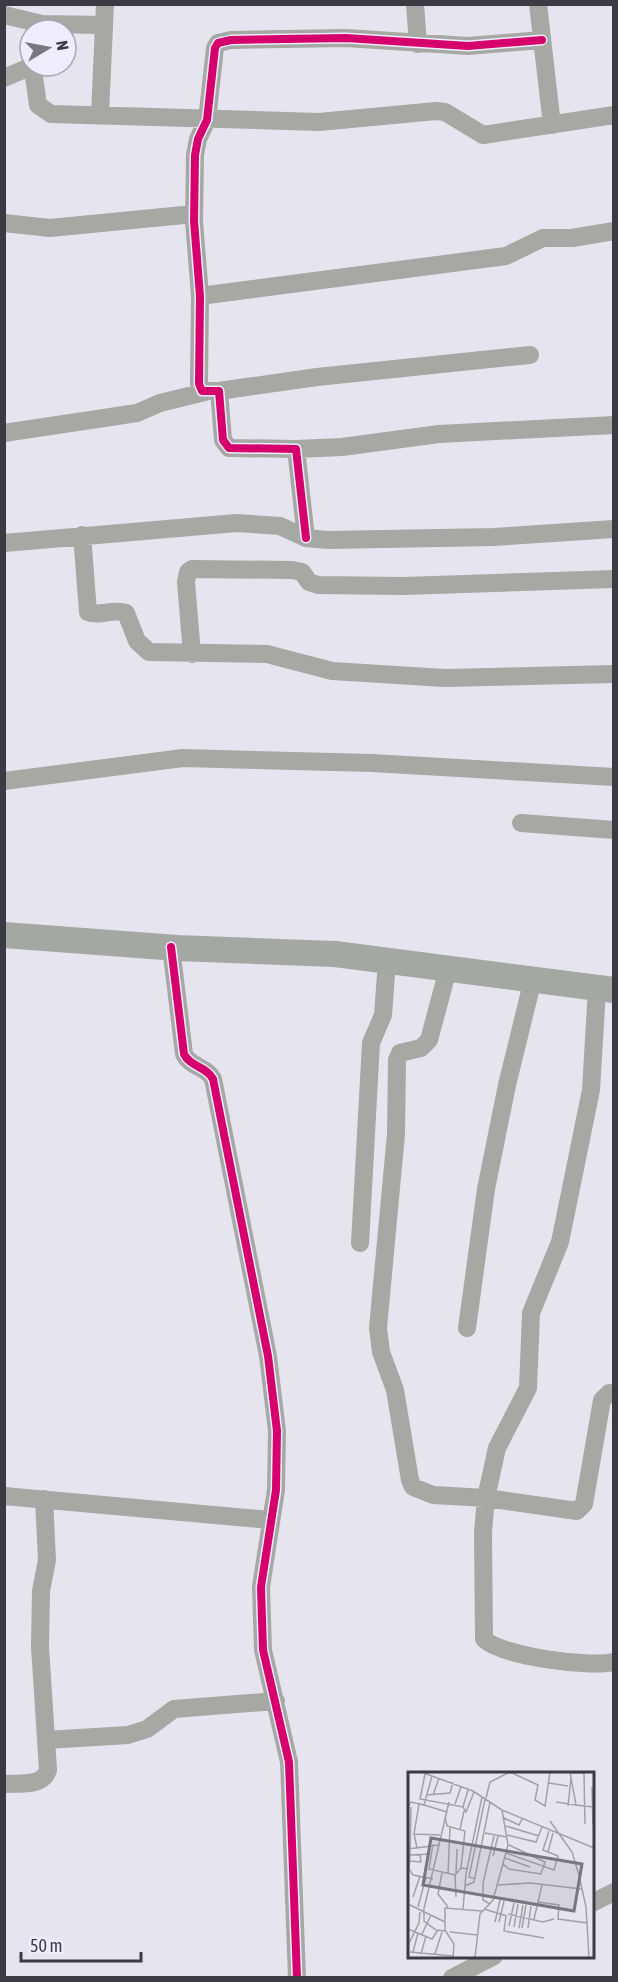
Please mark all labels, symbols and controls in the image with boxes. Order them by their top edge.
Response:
north arrow [18,18,78,78]
text: N [53,39,72,52]
inset map [408,1772,594,1958]
scale bar [21,1925,141,1963]
text: 50 m [30,1935,62,1956]

